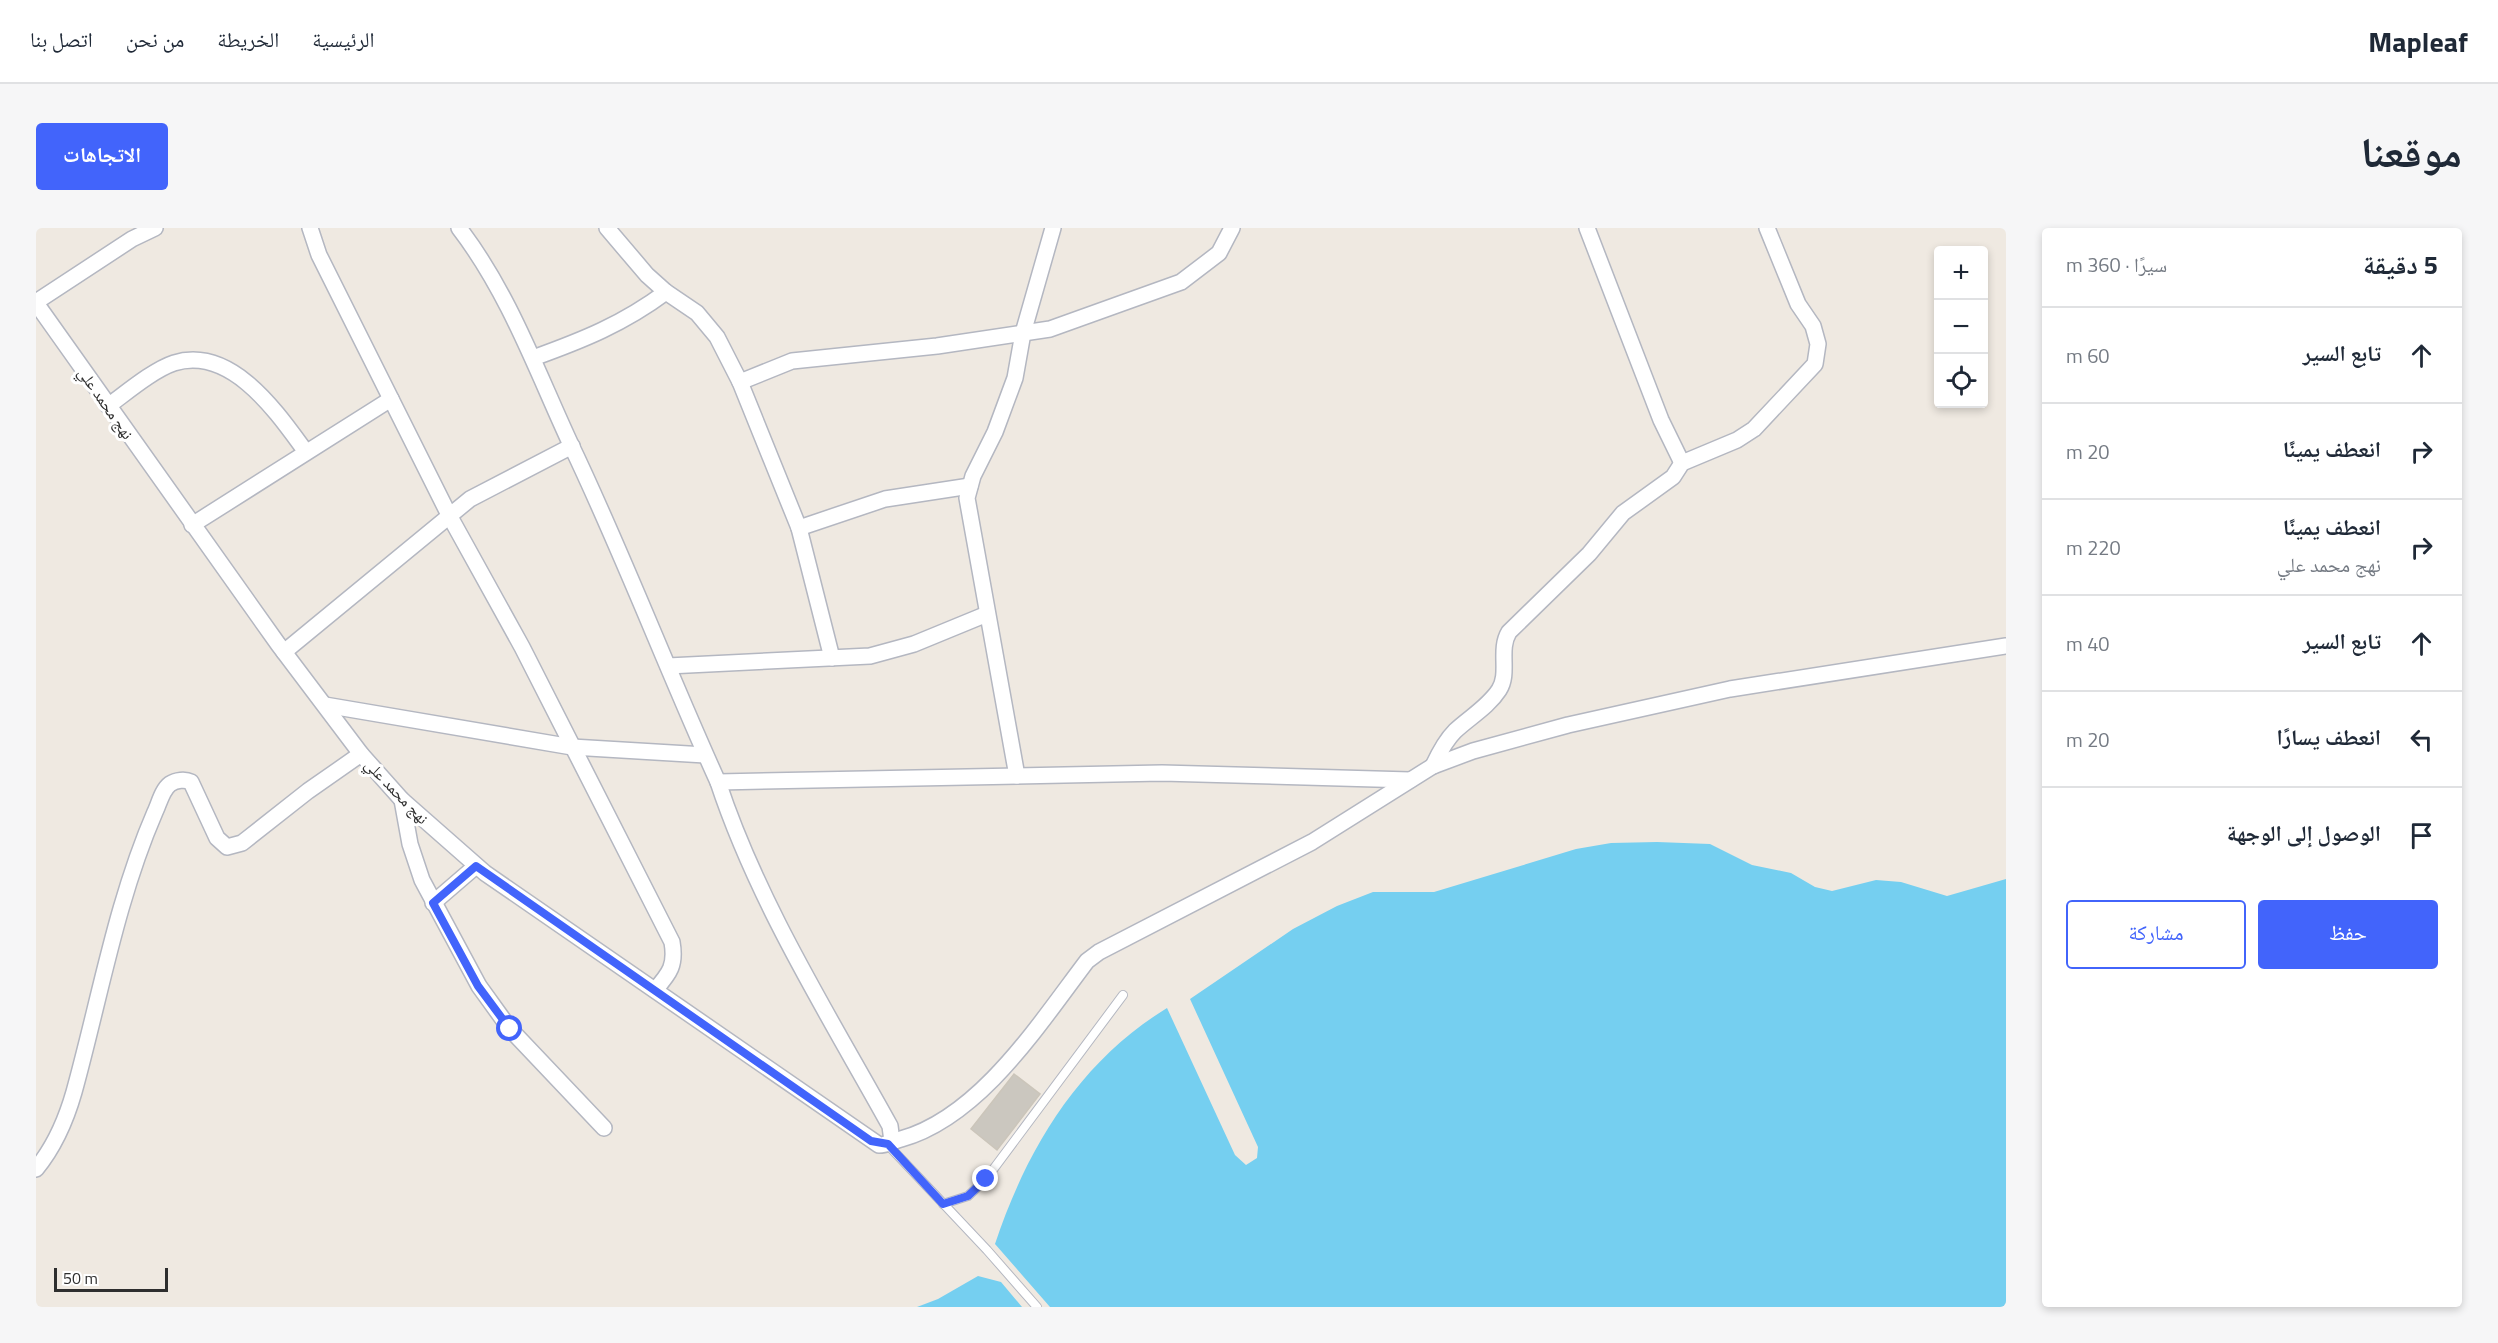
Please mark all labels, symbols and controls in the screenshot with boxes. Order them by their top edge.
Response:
text: Mapleaf [2368,20,2468,63]
text: اتصل بنا [30,23,93,55]
text: من نحن [126,23,184,55]
text: الخريطة [217,23,279,55]
text: الرئيسية [312,23,374,55]
text: موقعنا [2361,119,2462,183]
button: الاتجاهات [36,123,168,190]
text: 5 دقيقة [2363,245,2438,284]
map controls [1934,246,1988,408]
button: + [1934,246,1988,300]
text: سيرًا · 360 m [2066,249,2167,280]
button: − [1934,300,1988,354]
text: تابع السير [2303,336,2381,370]
icon: ahead [2405,339,2438,372]
text: 60 m [2066,340,2110,371]
button: locate [1934,354,1988,408]
street label: نهج محمد علي [71,362,140,445]
text: انعطف يمينًا [2283,432,2381,466]
icon: right [2405,435,2438,468]
text: 20 m [2066,436,2110,467]
text: انعطف يمينًا [2283,510,2381,544]
icon: right [2405,531,2438,564]
text: 220 m [2066,532,2121,563]
text: نهج محمد علي [2277,549,2381,580]
text: تابع السير [2303,624,2381,658]
icon: ahead [2405,627,2438,660]
text: 40 m [2066,628,2110,659]
text: انعطف يسارًا [2276,720,2381,754]
icon: left [2405,723,2438,756]
text: 20 m [2066,724,2110,755]
street label: نهج محمد علي [359,753,435,830]
text: الوصول إلى الوجهة [2227,816,2381,850]
icon: arrive [2405,819,2438,852]
button: مشاركة [2066,900,2246,969]
button: حفظ [2258,900,2438,969]
route start [496,1015,522,1041]
route end [972,1165,998,1191]
scale bar [54,1265,168,1292]
text: 50 m [63,1266,98,1290]

